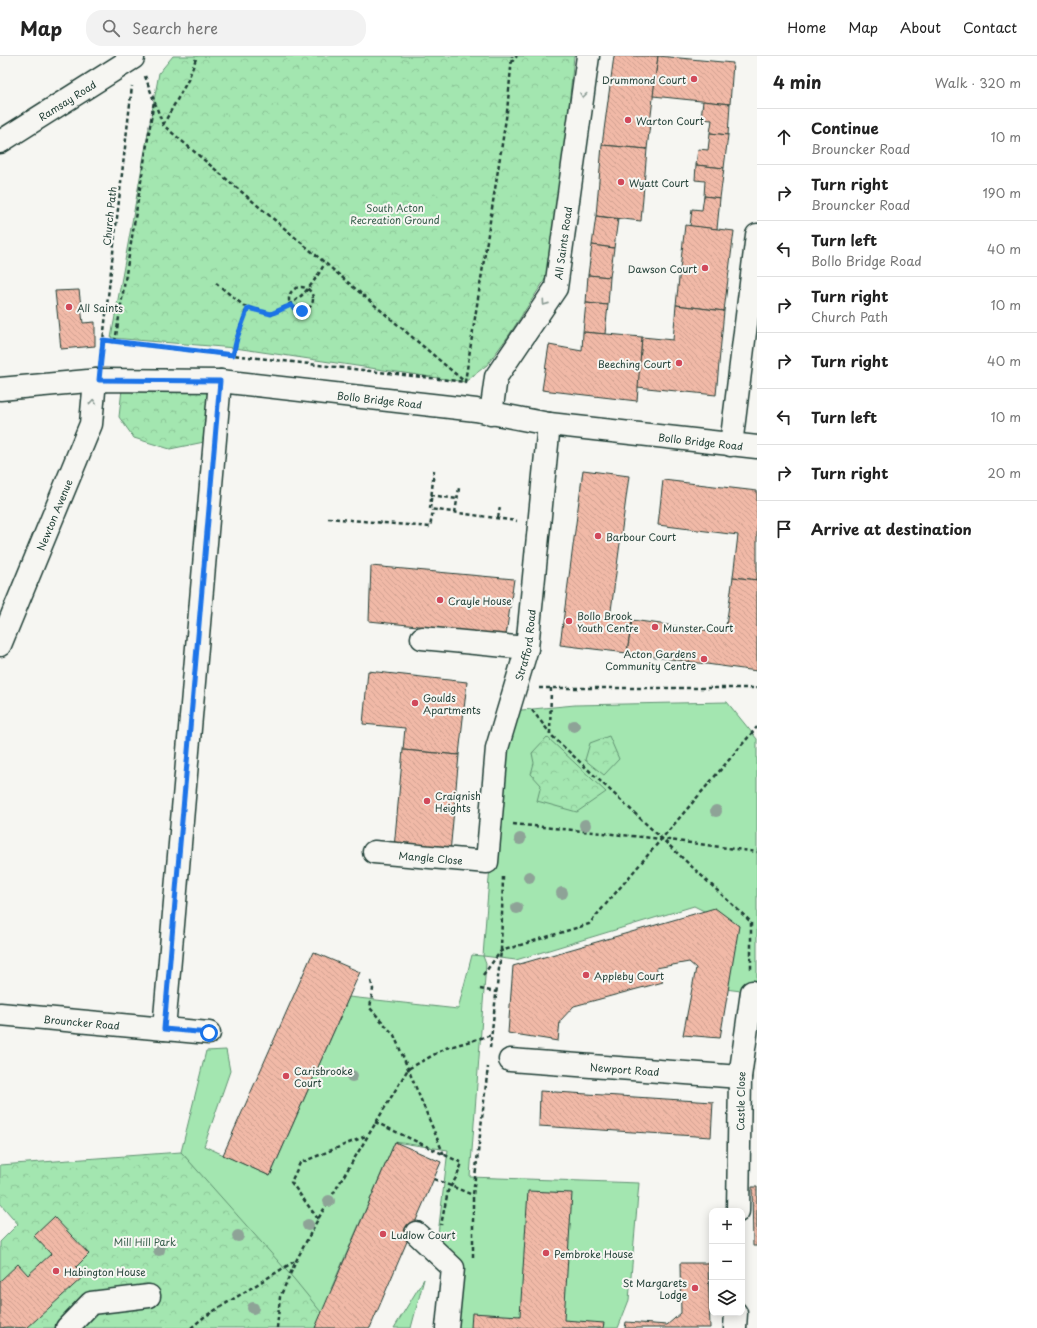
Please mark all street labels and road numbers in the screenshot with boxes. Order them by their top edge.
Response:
street label: Ramsay Road [35,76,99,124]
street label: Church Path [98,186,120,246]
street label: All Saints Road [550,205,575,281]
street label: Bollo Bridge Road [336,387,423,411]
street label: Bollo Bridge Road [657,429,744,453]
street label: Newton Avenue [32,476,75,553]
street label: Strafford Road [510,608,538,682]
street label: Mangle Close [398,847,464,867]
street label: Brouncker Road [43,1010,121,1032]
street label: Newport Road [589,1058,660,1079]
street label: Castle Close [732,1070,748,1131]

